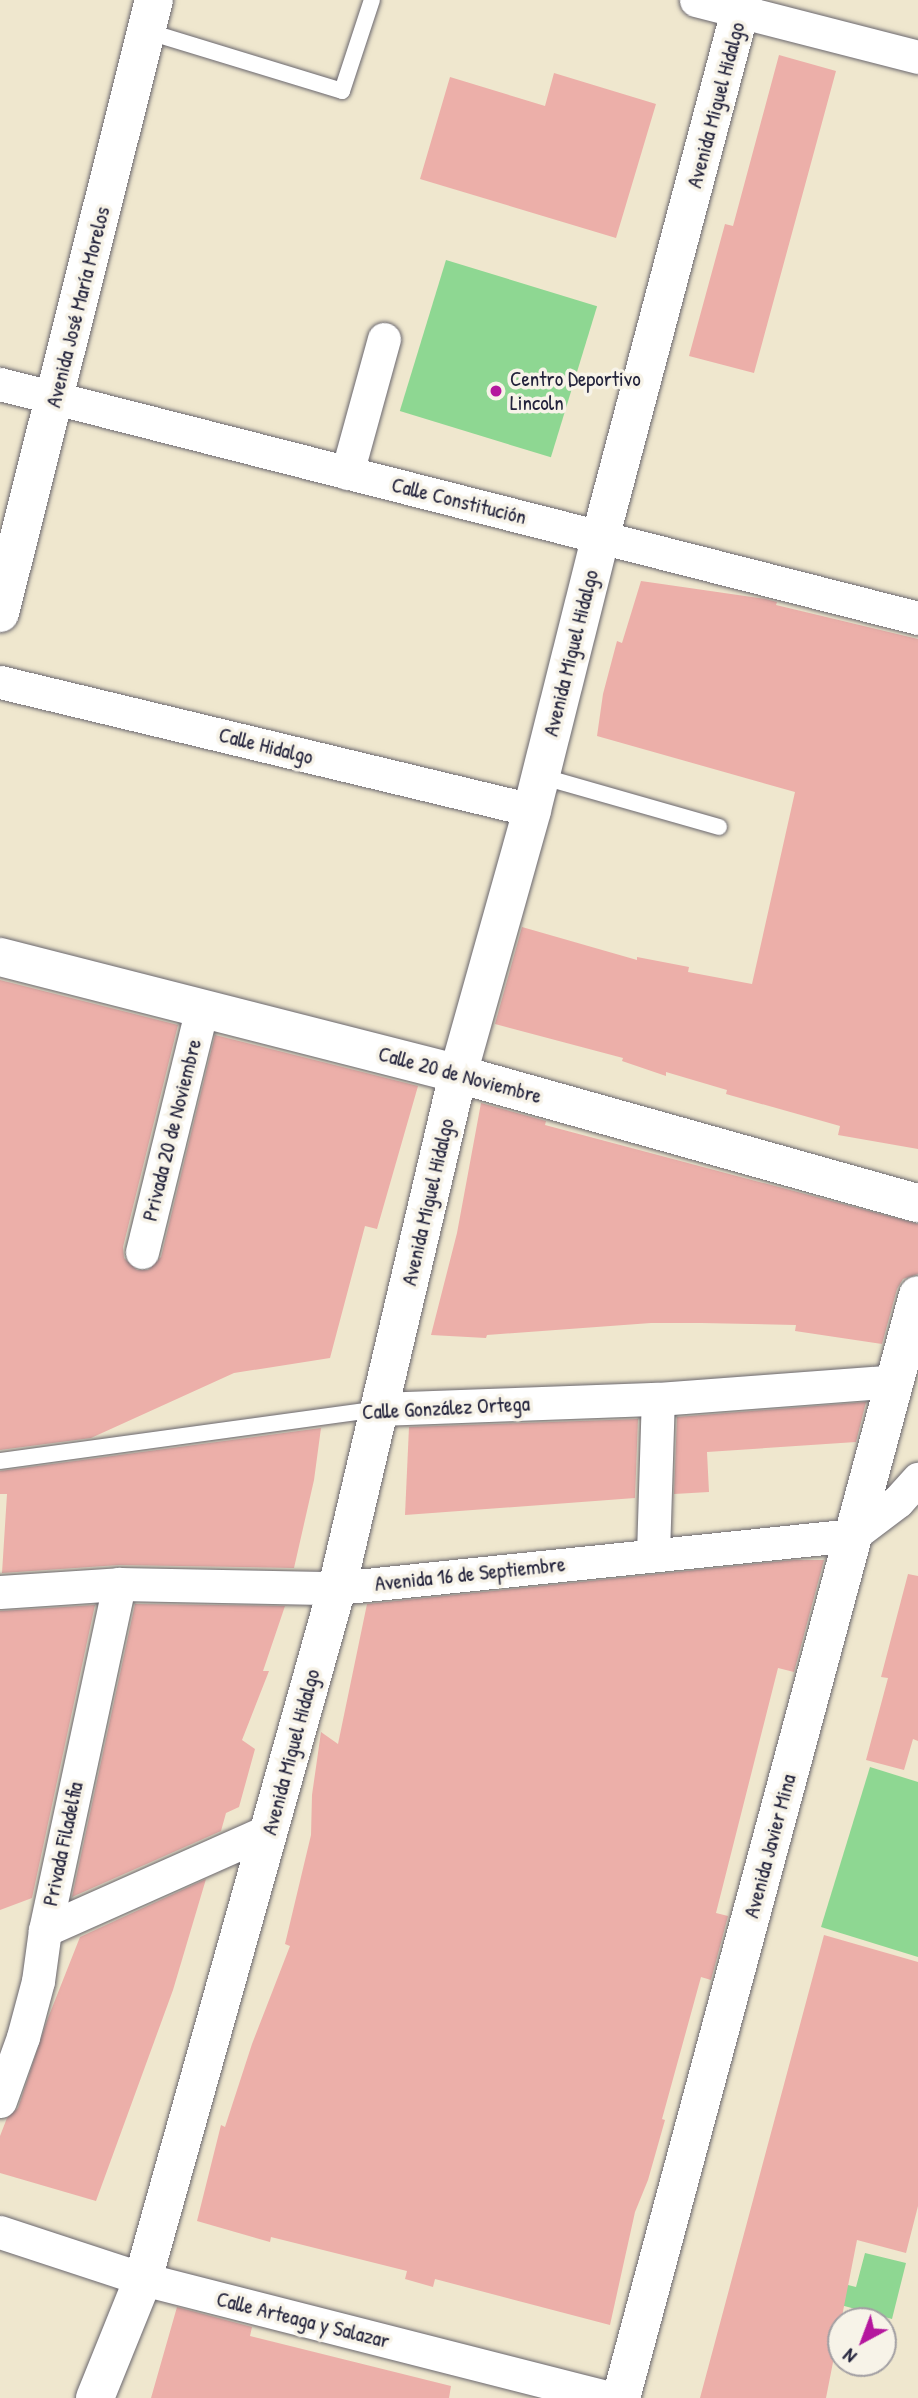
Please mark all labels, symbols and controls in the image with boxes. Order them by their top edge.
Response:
street label: Avenida Miguel Hidalgo [682,19,750,191]
street label: Avenida José María Morelos [41,204,115,410]
place label: Centro Deportivo Lincoln [510,366,641,416]
marker: Centro Deportivo Lincoln [488,383,504,399]
street label: Calle Constitución [389,472,529,530]
street label: Avenida Miguel Hidalgo [538,567,604,739]
street label: Calle Hidalgo [216,722,316,770]
street label: Privada 20 de Noviembre [137,1036,207,1224]
street label: Calle 20 de Noviembre [376,1041,544,1109]
street label: Avenida Miguel Hidalgo [397,1116,459,1288]
street label: Calle González Ortega [361,1391,531,1425]
street label: Avenida 16 de Septiembre [374,1551,566,1597]
street label: Avenida Miguel Hidalgo [257,1666,325,1838]
street label: Avenida Javier Mina [739,1771,801,1921]
street label: Privada Filadelfia [38,1780,88,1908]
street label: Calle Arteaga y Salazar [214,2286,392,2354]
north arrow [827,2307,897,2377]
text: N [837,2343,862,2369]

